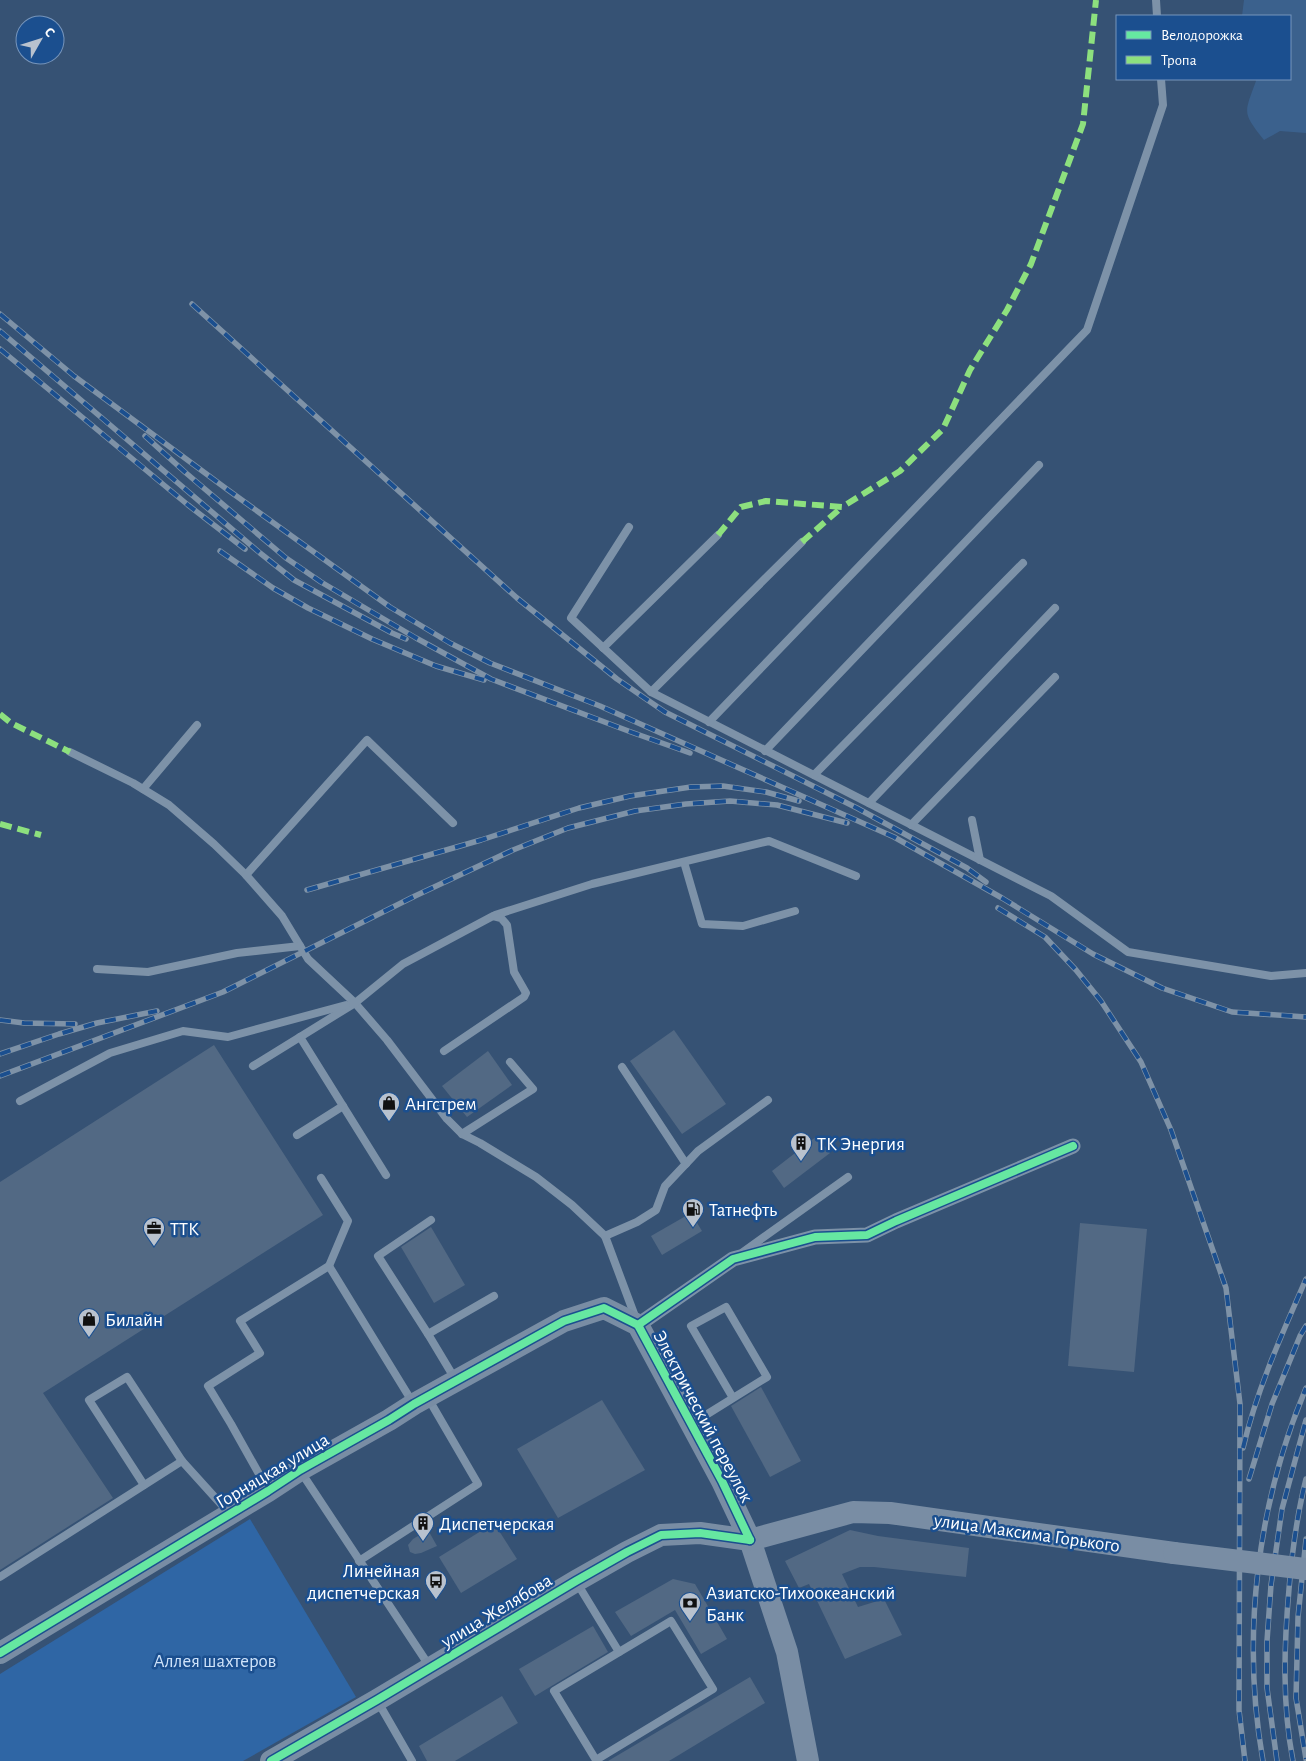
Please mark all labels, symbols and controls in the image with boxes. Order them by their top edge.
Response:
north arrow [15,15,65,65]
legend [1116,15,1291,80]
text: С [41,25,57,40]
text: Велодорожка [1161,28,1243,43]
text: Тропа [1161,53,1197,68]
shop icon: Ангстрем [377,1091,401,1122]
place label: Ангстрем [405,1095,477,1114]
building icon: ТК Энергия [789,1131,813,1162]
place label: ТК Энергия [817,1135,905,1154]
fuel station icon: Татнефть [681,1197,705,1228]
place label: Татнефть [709,1201,777,1220]
office icon: ТТК [142,1216,166,1247]
place label: ТТК [170,1220,199,1239]
shop icon: Билайн [77,1307,101,1338]
place label: Билайн [105,1311,163,1330]
street label: Электрический переулок [649,1328,756,1506]
street label: Горняцкая улица [213,1430,333,1512]
building icon: Диспетчерская [411,1511,435,1542]
street label: улица Максима Горького [932,1511,1121,1556]
place label: Диспетчерская [439,1515,555,1534]
place label: Линейная диспетчерская [307,1562,420,1603]
bus stop icon: Линейная диспетчерская [424,1569,448,1600]
street label: улица Желябова [437,1571,556,1652]
place label: Азиатско-Тихоокеанский Банк [706,1584,895,1625]
bank icon: Азиатско-Тихоокеанский Банк [678,1591,702,1622]
park label: Аллея шахтеров [154,1652,277,1671]

